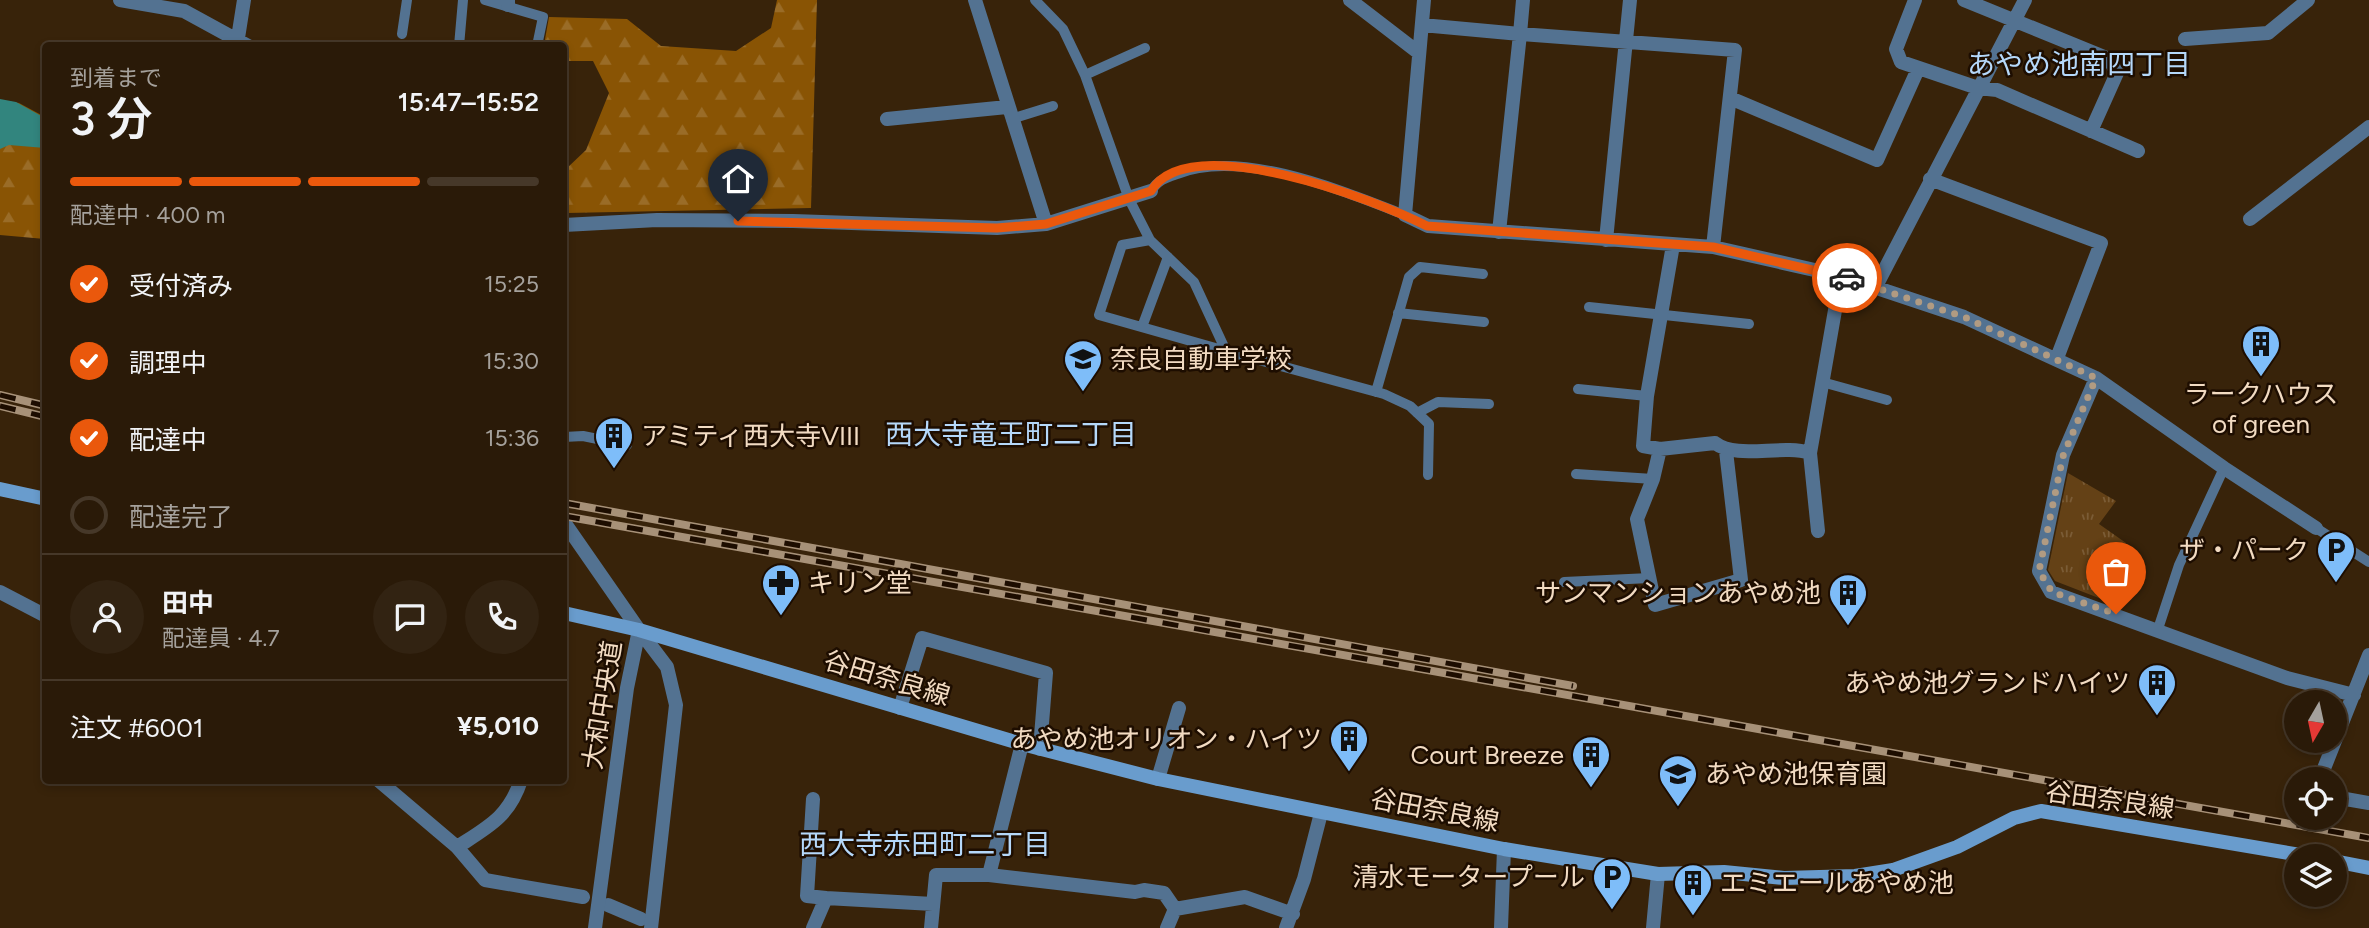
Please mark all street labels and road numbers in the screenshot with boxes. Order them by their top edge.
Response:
street label: 大和中央道 [576,638,628,772]
street label: 谷田奈良線 [820,644,954,712]
street label: 谷田奈良線 [2043,775,2177,825]
street label: 谷田奈良線 [1368,782,1502,838]

